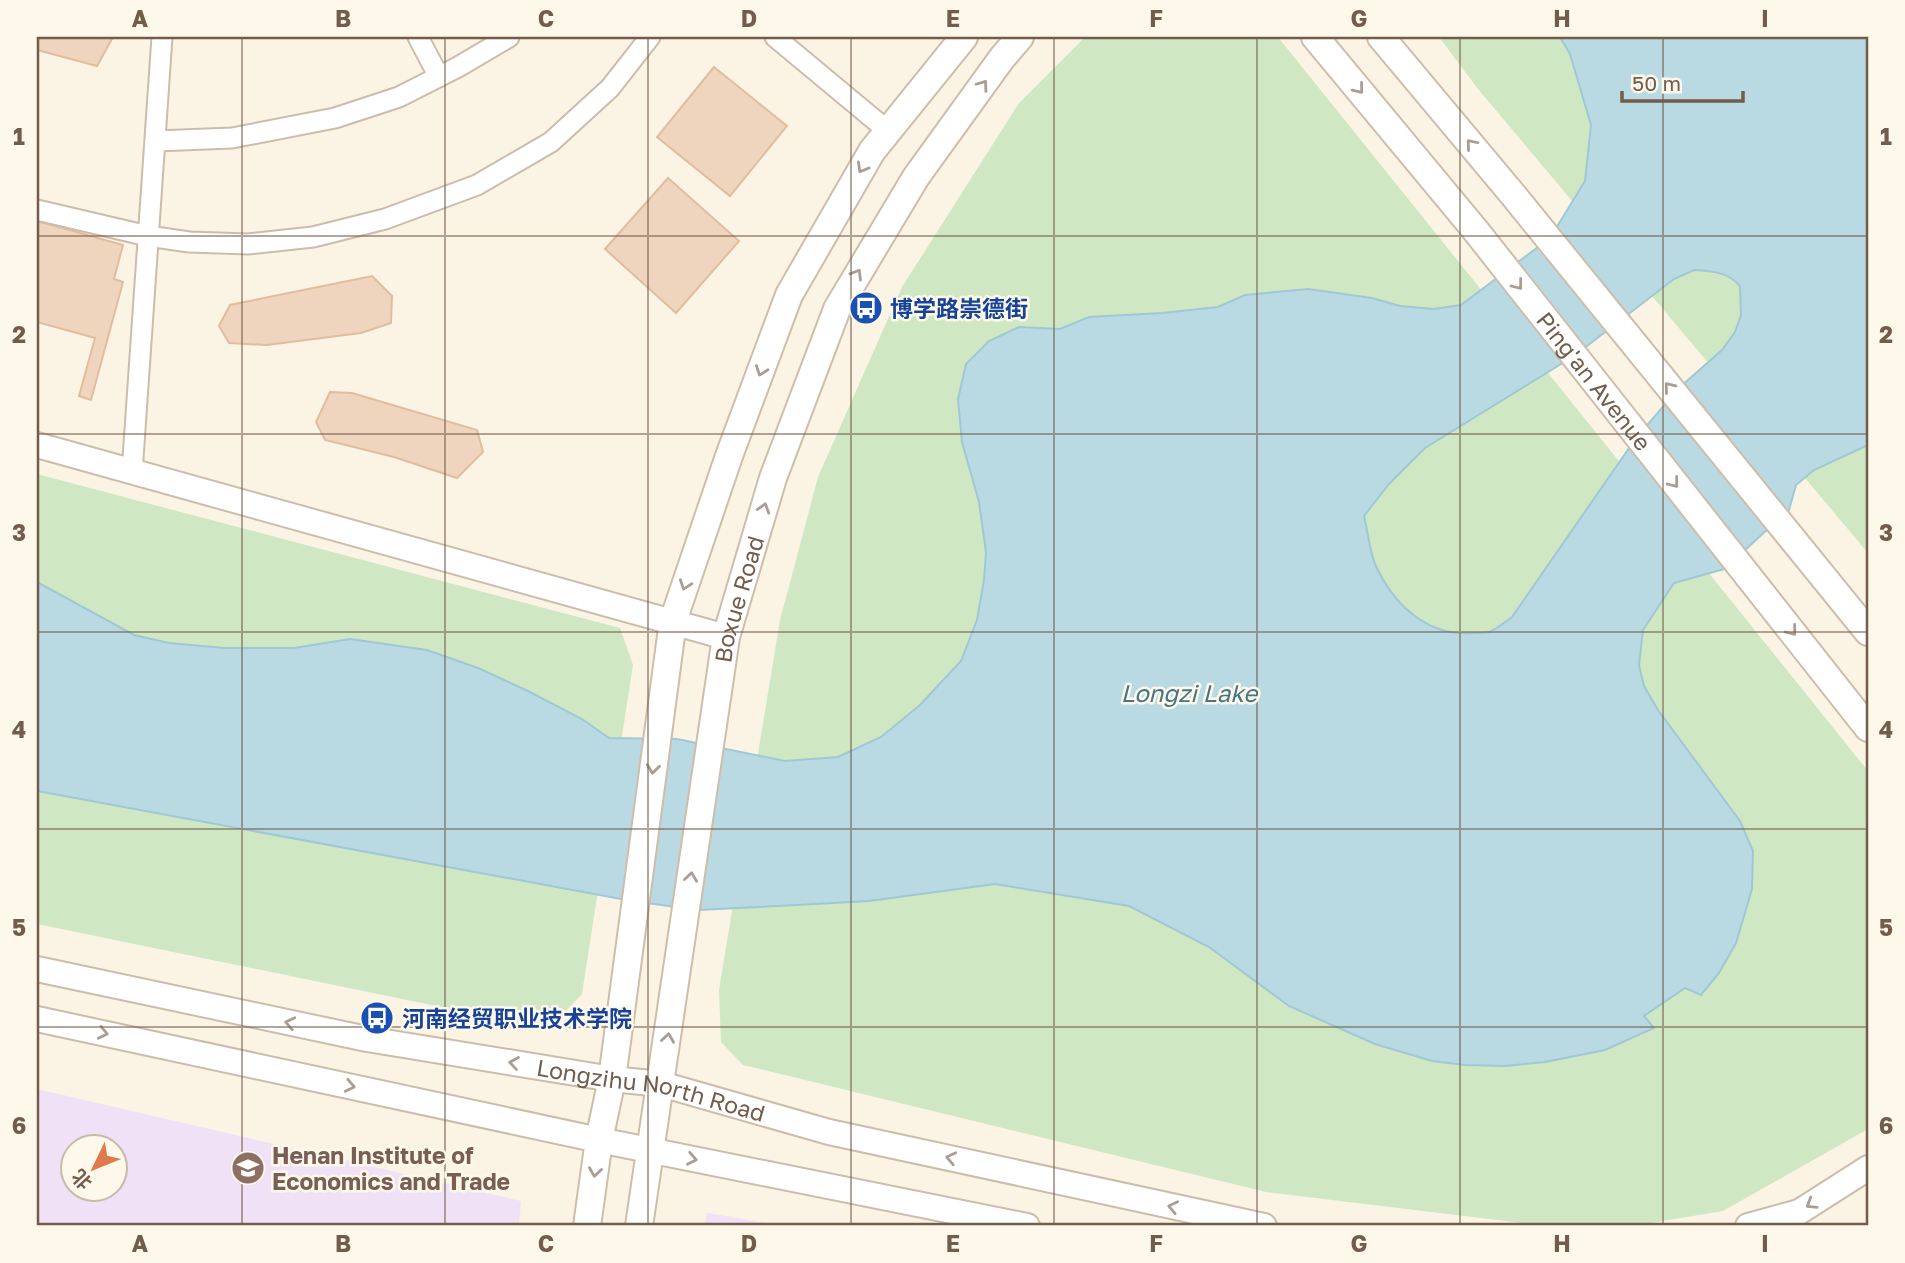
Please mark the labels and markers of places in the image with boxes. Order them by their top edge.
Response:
bus stop icon: 博学路崇德街 [847,289,885,327]
place label: 博学路崇德街 [890,294,1028,322]
bus stop icon: 河南经贸职业技术学院 [358,999,396,1037]
place label: 河南经贸职业技术学院 [402,1004,632,1032]
place label: Henan Institute of Economics and Trade [272,1141,510,1195]
school or university icon: Henan Institute of Economics and Trade [229,1149,267,1187]

